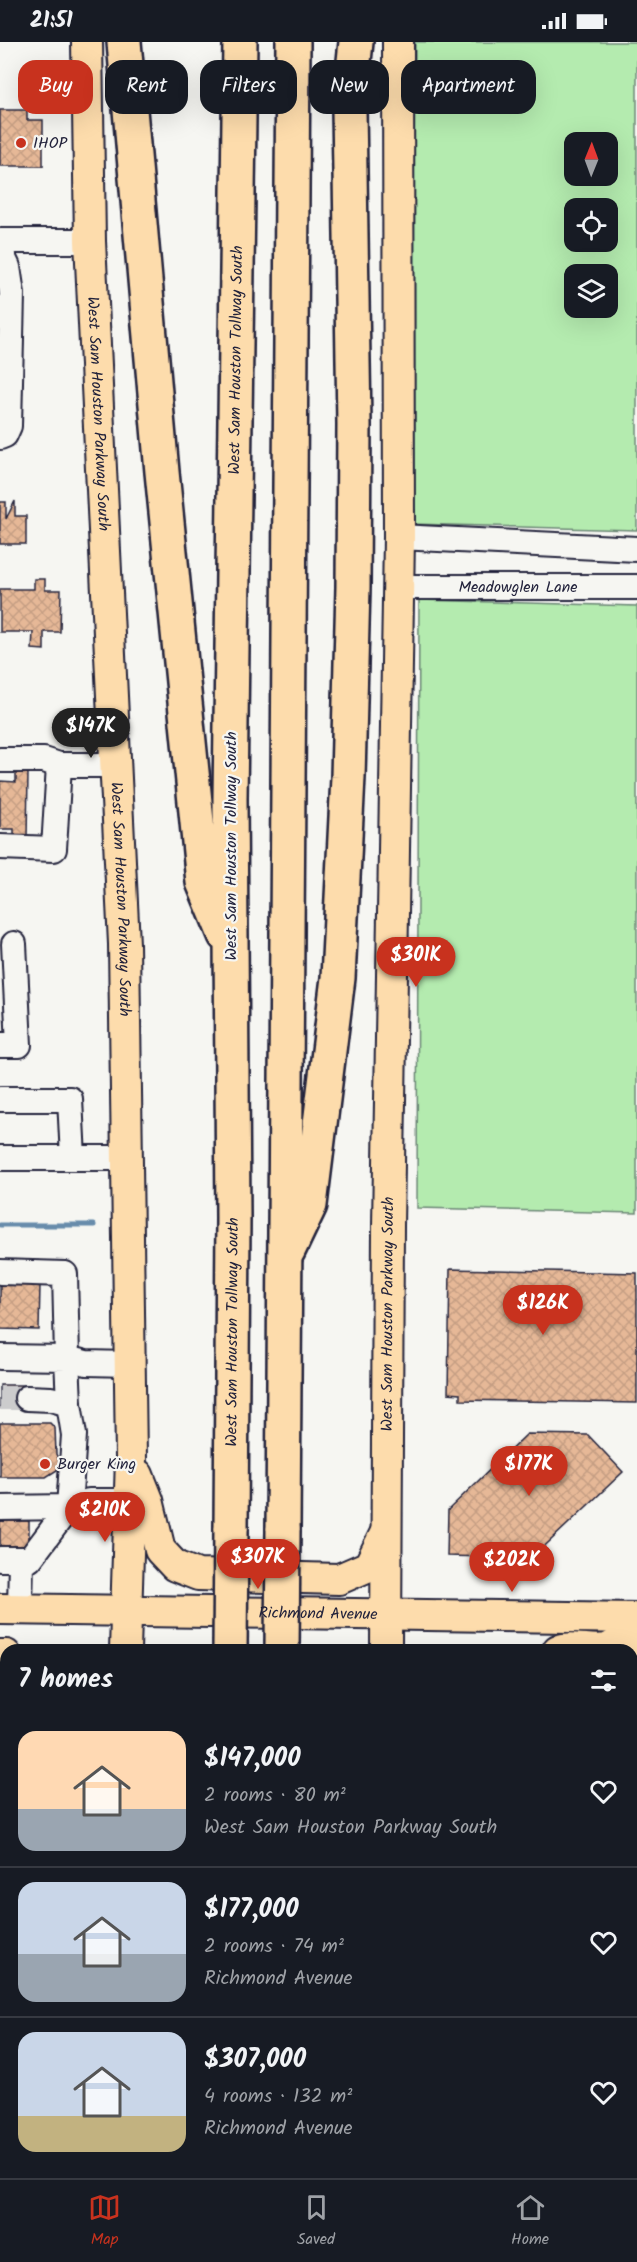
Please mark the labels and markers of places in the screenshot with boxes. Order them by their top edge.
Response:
place label: IHOP [33,131,67,156]
marker: IHOP [14,136,28,150]
pin: $147K [49,708,133,759]
pin: $301K [374,937,458,988]
pin: $126K [501,1285,585,1336]
pin: $177K [487,1446,571,1497]
place label: Burger King [57,1452,136,1477]
marker: Burger King [38,1457,52,1471]
pin: $210K [63,1492,147,1543]
pin: $307K [216,1539,300,1590]
pin: $202K [470,1542,554,1593]

